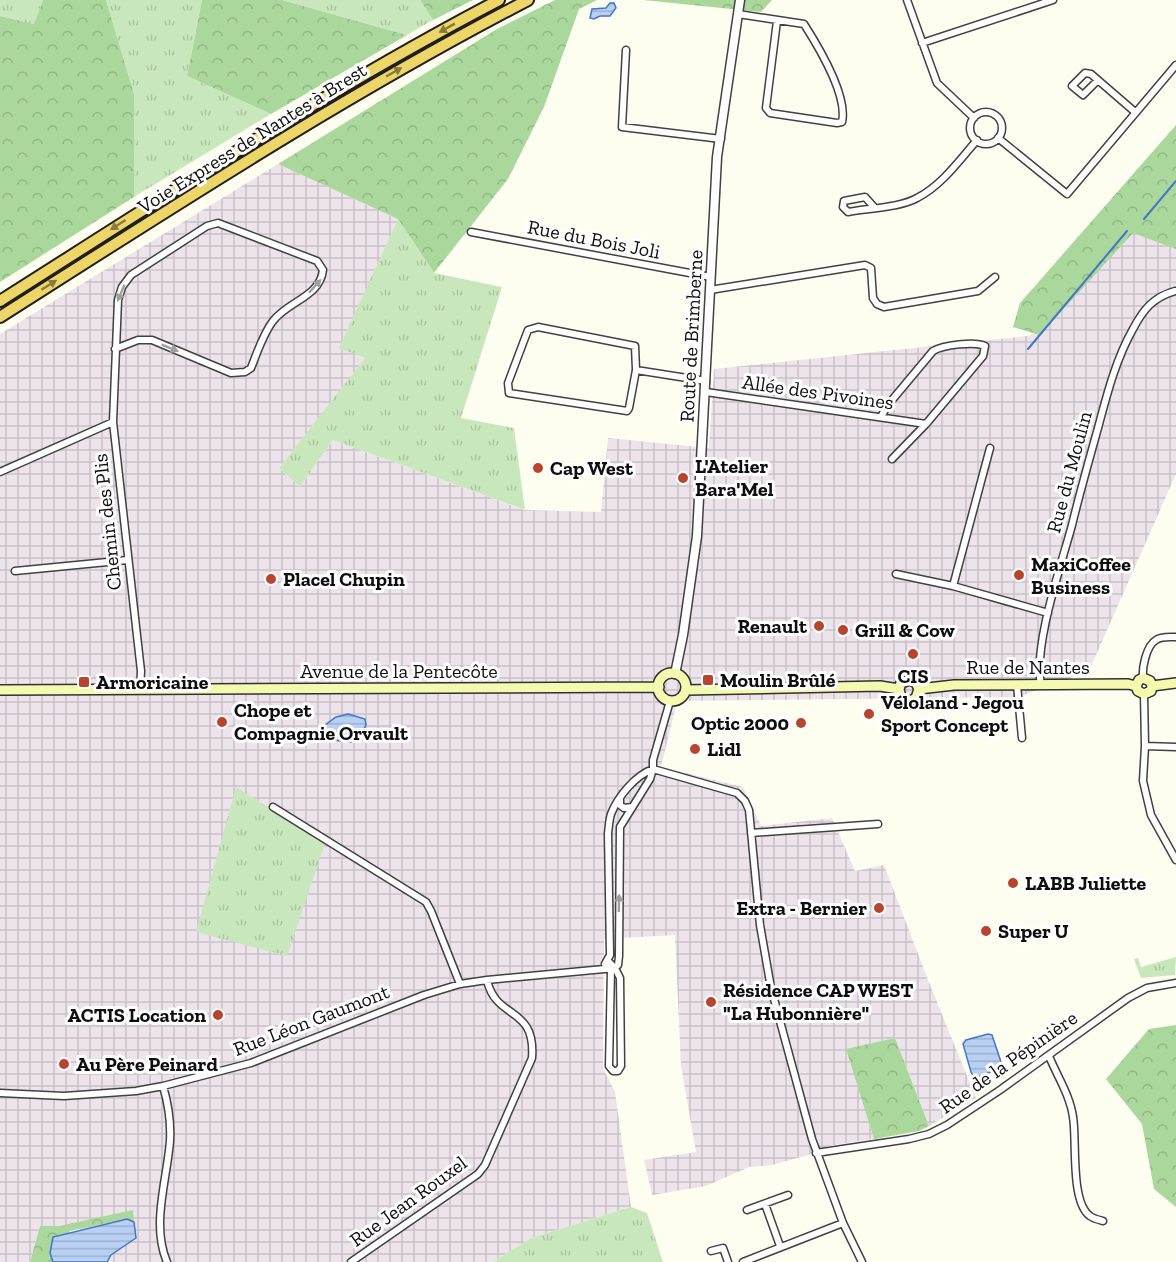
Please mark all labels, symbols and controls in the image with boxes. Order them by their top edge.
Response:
one-way arrow [439,22,455,33]
street label: Voie Express de Nantes à Brest [132,57,371,219]
one-way arrow [386,67,402,78]
street label: Rue du Bois Joli [525,214,663,264]
one-way arrow [110,220,126,231]
street label: Route de Brimberne [675,249,707,423]
one-way arrow [308,279,322,294]
one-way arrow [41,280,58,291]
one-way arrow [116,284,126,302]
one-way arrow [161,343,179,353]
street label: Allée des Pivoines [741,369,895,415]
street label: Rue du Moulin [1041,408,1097,536]
street label: Chemin des Plis [88,453,126,591]
place label: L'Atelier Bara'Mel [695,454,774,501]
place label: Cap West [550,456,634,480]
marker: Cap West [531,461,545,475]
marker: L'Atelier Bara'Mel [676,471,690,485]
place label: MaxiCoffee Business [1031,552,1131,599]
place label: Placel Chupin [283,567,405,591]
marker: MaxiCoffee Business [1012,568,1026,582]
marker: Placel Chupin [264,572,278,586]
place label: Renault [737,614,808,638]
place label: Grill & Cow [855,618,955,642]
marker: Renault [812,619,826,633]
marker: Grill & Cow [836,623,850,637]
marker: CIS [906,647,920,661]
street label: Rue de Nantes [966,655,1090,679]
street label: Avenue de la Pentecôte [300,659,498,683]
place label: CIS [897,664,929,688]
place label: Moulin Brûlé [720,668,836,692]
place label: Armoricaine [96,670,209,694]
marker: Moulin Brûlé [701,673,715,687]
marker: Armoricaine [77,675,91,689]
place label: Véloland - Jegou Sport Concept [881,690,1024,737]
place label: Chope et Compagnie Orvault [234,698,409,745]
marker: Véloland - Jegou Sport Concept [862,707,876,721]
place label: Optic 2000 [691,711,789,735]
marker: Chope et Compagnie Orvault [215,715,229,729]
marker: Optic 2000 [794,716,808,730]
place label: Lidl [707,737,742,761]
marker: Lidl [688,742,702,756]
place label: LABB Juliette [1025,871,1146,895]
marker: LABB Juliette [1006,876,1020,890]
one-way arrow [614,894,624,913]
place label: Extra - Bernier [736,896,867,920]
marker: Extra - Bernier [872,901,886,915]
place label: Super U [998,919,1069,943]
marker: Super U [979,924,993,938]
place label: Résidence CAP WEST "La Hubonnière" [723,978,913,1025]
street label: Rue Léon Gaumont [230,979,393,1061]
marker: Résidence CAP WEST "La Hubonnière" [704,995,718,1009]
place label: ACTIS Location [68,1003,206,1027]
street label: Rue de la Pépinière [934,1005,1082,1119]
marker: ACTIS Location [211,1008,225,1022]
place label: Au Père Peinard [76,1052,218,1076]
marker: Au Père Peinard [57,1057,71,1071]
street label: Rue Jean Rouxel [345,1150,471,1252]

